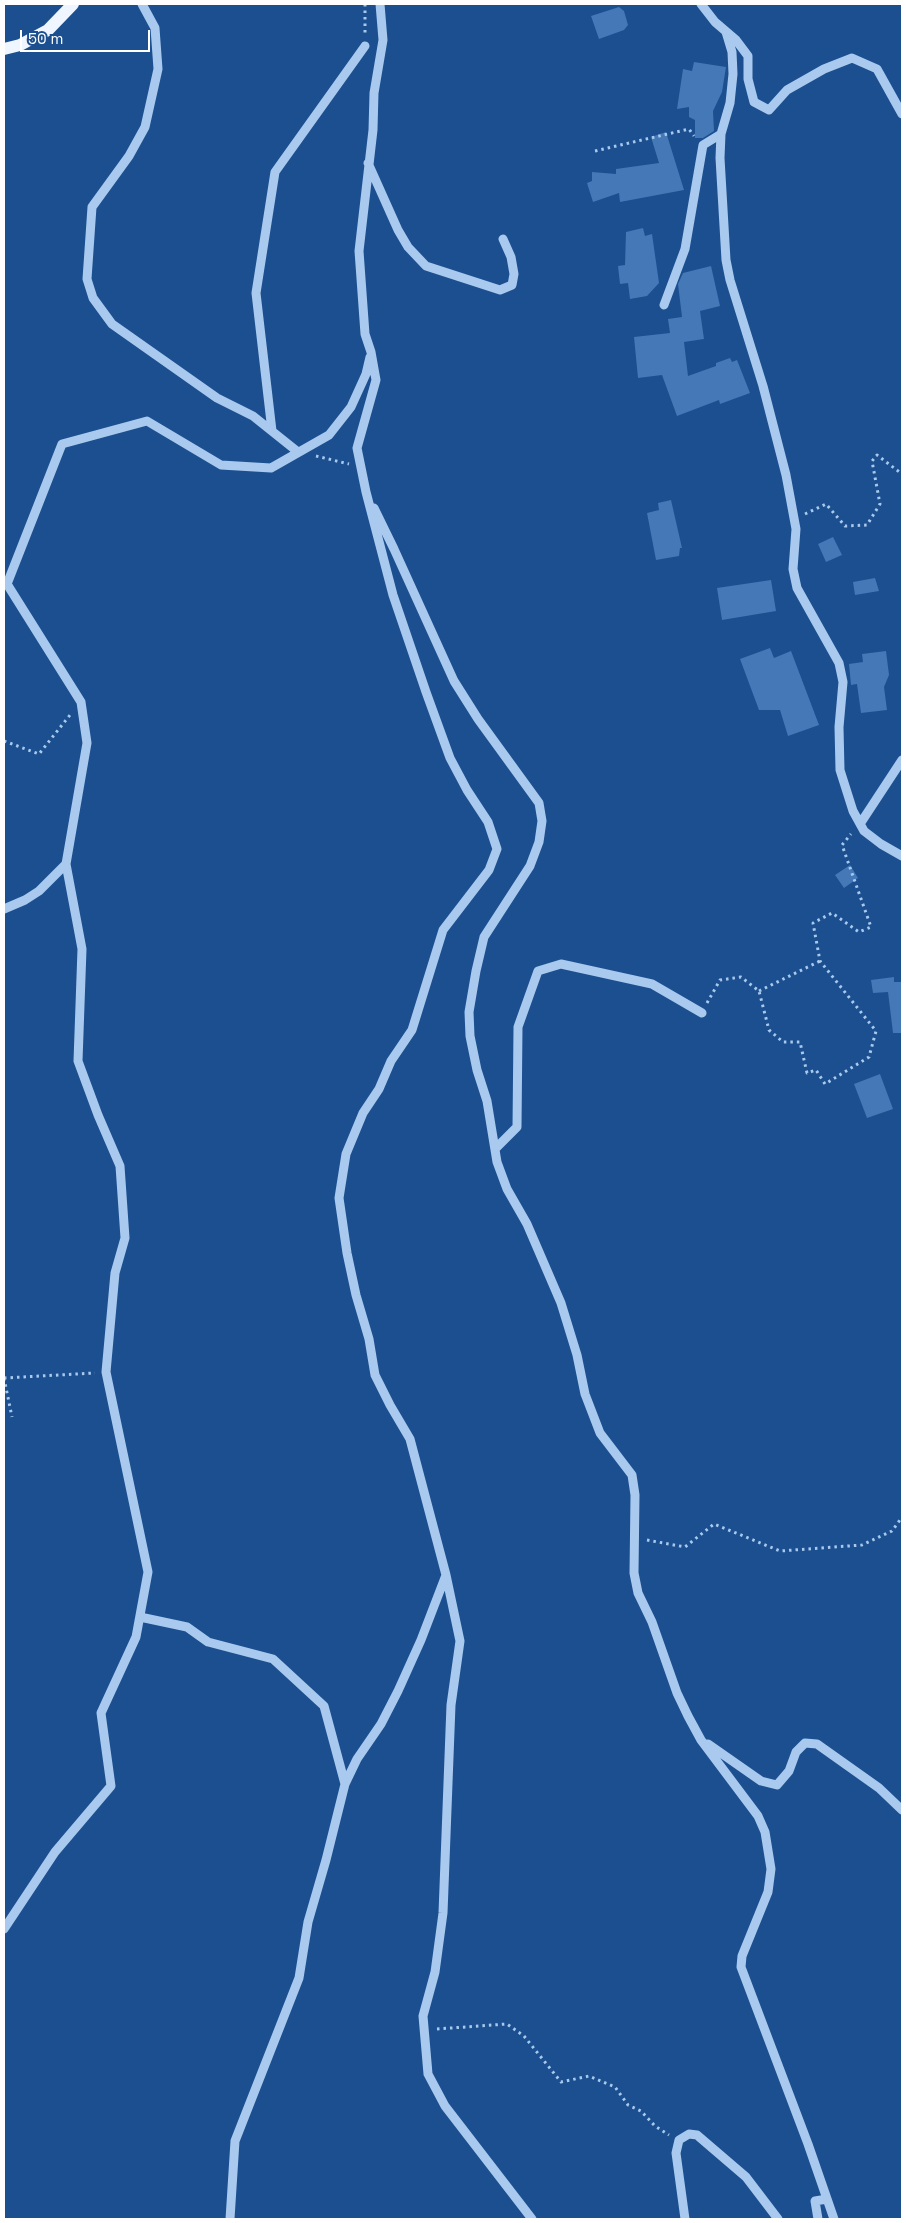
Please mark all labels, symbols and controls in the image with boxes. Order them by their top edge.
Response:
scale bar [22,20,152,52]
text: 50 m [28,29,63,48]

